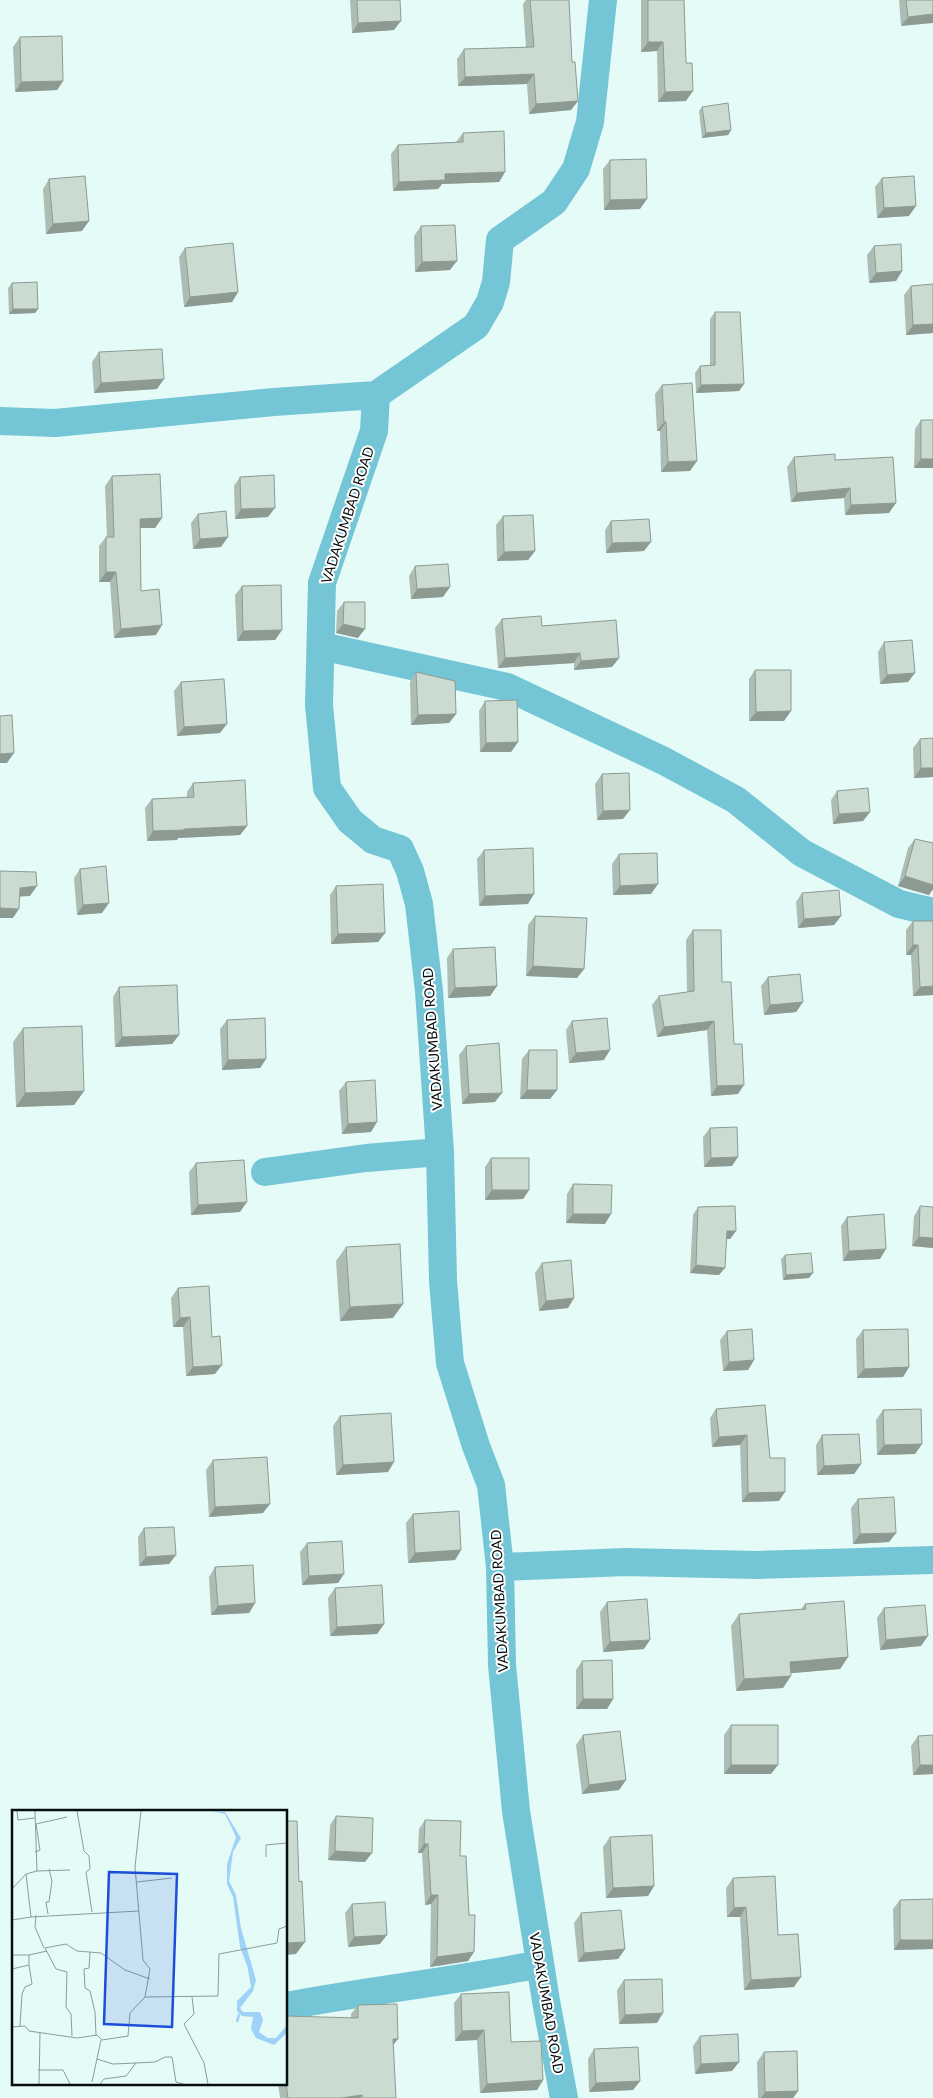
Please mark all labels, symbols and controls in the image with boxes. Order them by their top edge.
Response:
street label: VADAKUMBAD ROAD [317,444,377,586]
street label: VADAKUMBAD ROAD [419,967,445,1111]
street label: VADAKUMBAD ROAD [487,1529,511,1673]
inset map [12,1810,288,2086]
street label: VADAKUMBAD ROAD [526,1931,568,2075]

